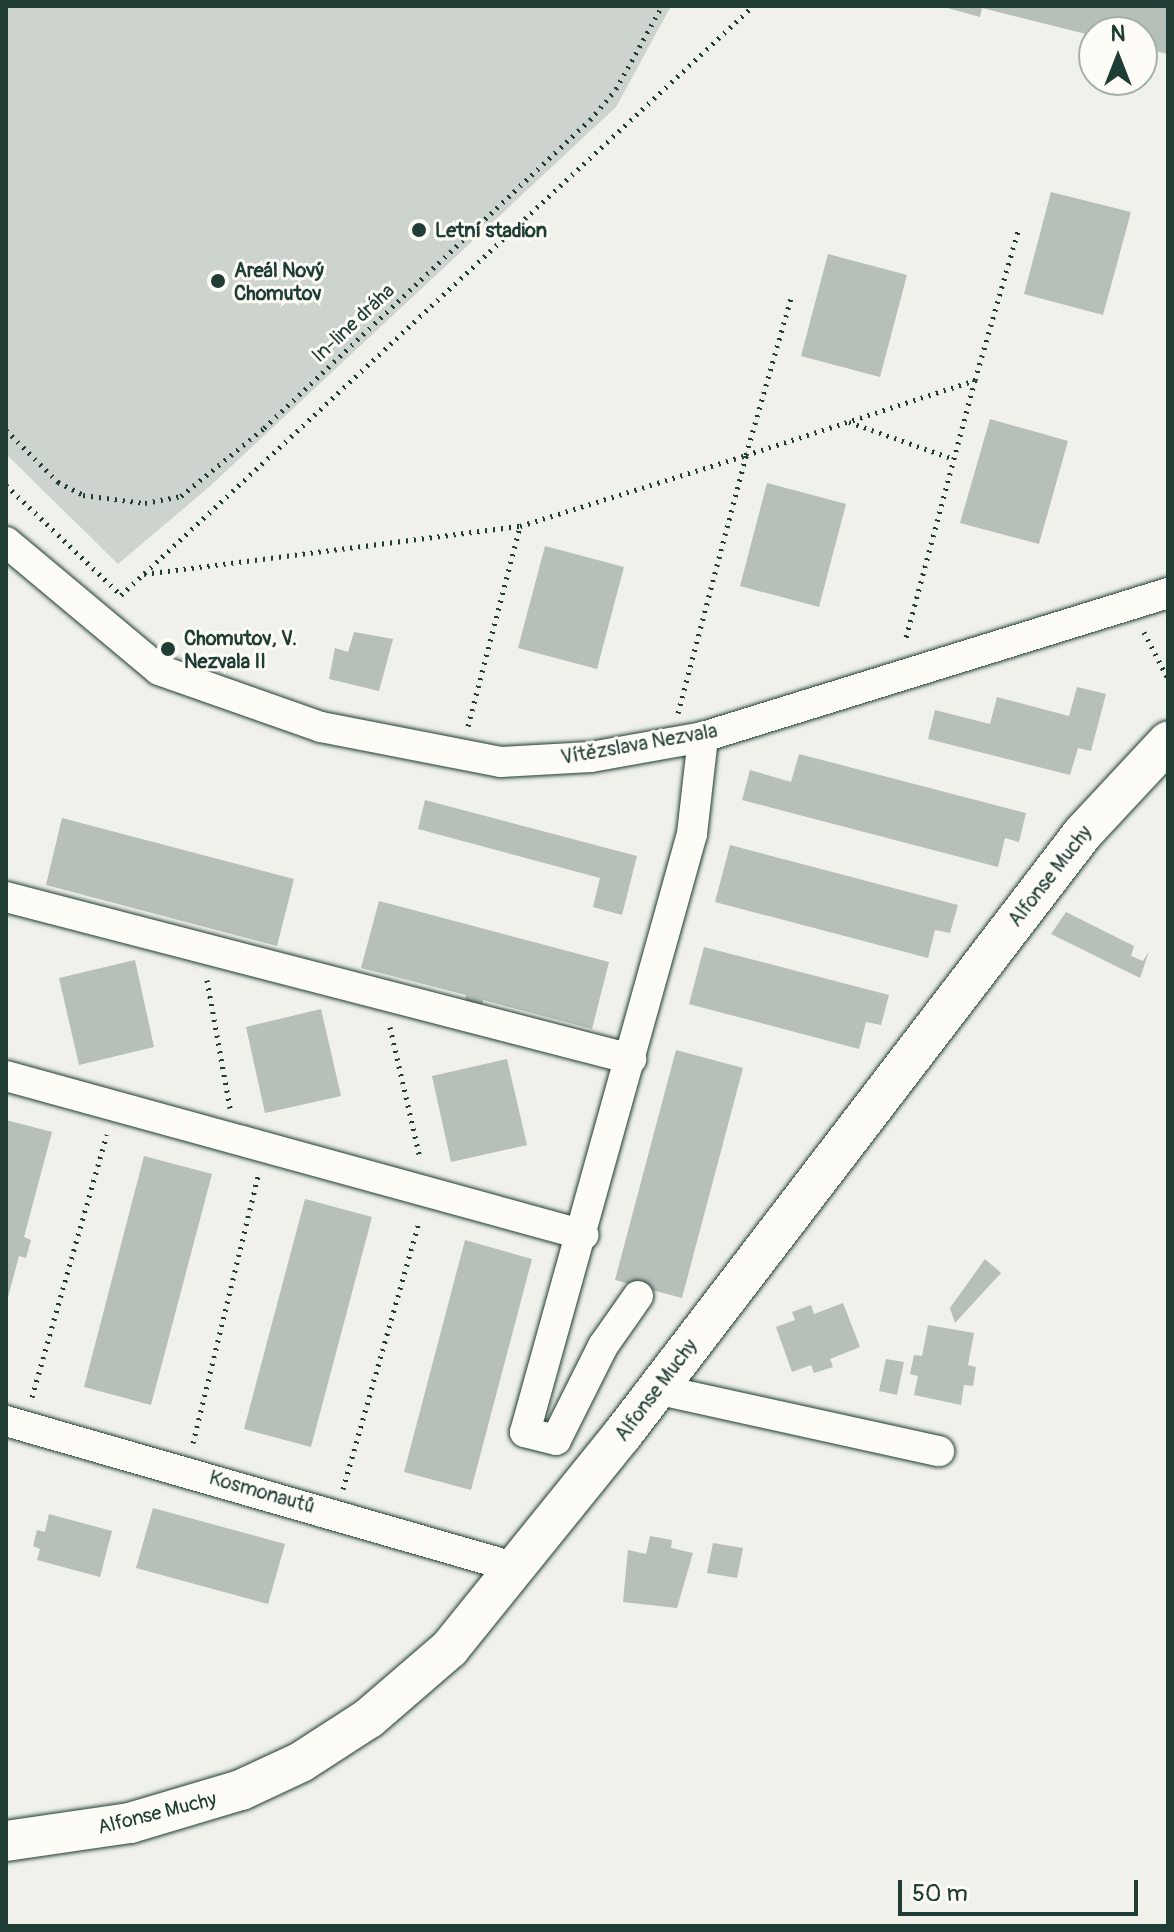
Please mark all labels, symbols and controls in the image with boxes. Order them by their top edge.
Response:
north arrow [1078,16,1158,96]
text: N [1111,20,1125,48]
place label: Letní stadion [435,218,547,242]
marker: Letní stadion [410,221,428,239]
place label: Areál Nový Chomutov [234,258,324,305]
marker: Areál Nový Chomutov [209,272,227,290]
street label: In-line dráha [307,279,399,367]
place label: Chomutov, V. Nezvala II [184,626,297,673]
marker: Chomutov, V. Nezvala II [159,640,177,658]
street label: Vítězslava Nezvala [559,718,719,770]
street label: Alfonse Muchy [1003,821,1097,931]
street label: Alfonse Muchy [610,1334,702,1446]
street label: Kosmonautů [206,1465,318,1519]
street label: Alfonse Muchy [95,1787,219,1839]
scale bar [902,1864,1142,1914]
text: 50 m [912,1879,968,1908]

